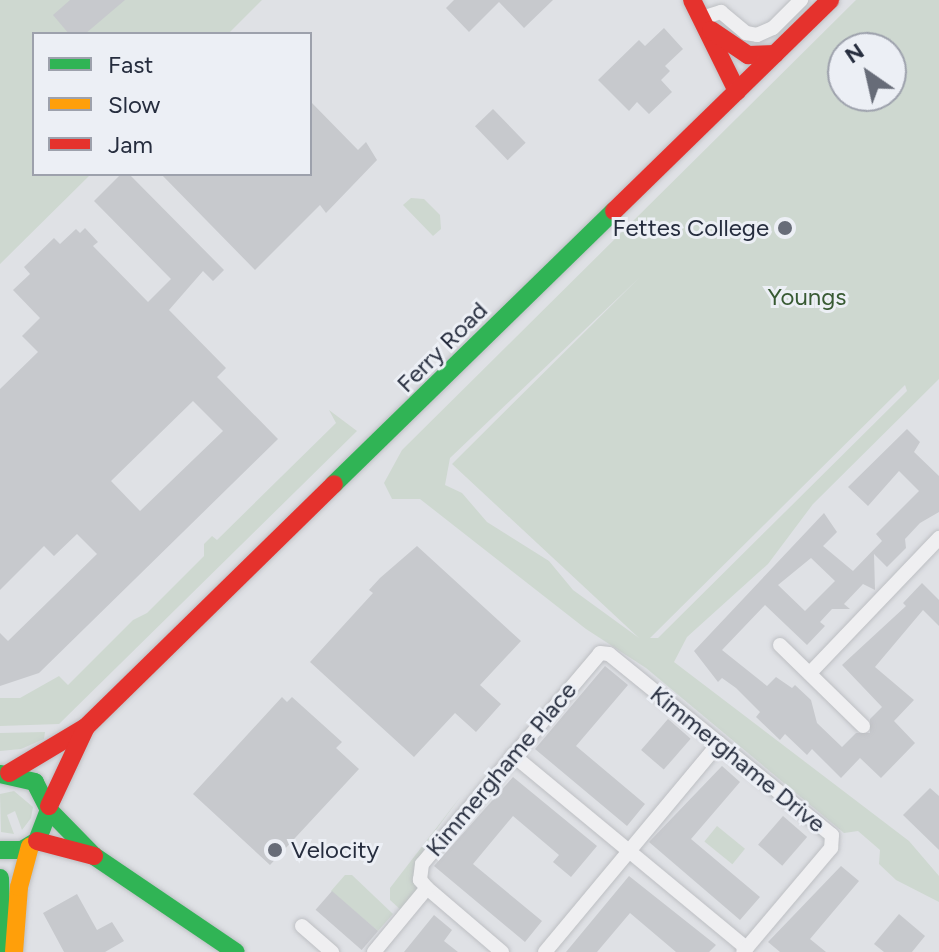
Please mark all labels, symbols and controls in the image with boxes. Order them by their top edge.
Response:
legend [32,32,312,176]
north arrow [827,32,907,112]
text: N [840,37,869,69]
text: Fast [108,50,153,79]
text: Slow [108,90,160,119]
text: Jam [108,130,153,159]
place label: Fettes College [613,214,769,242]
marker: Fettes College [776,219,794,237]
park label: Youngs [767,283,847,311]
street label: Ferry Road [391,296,493,398]
street label: Kimmerghame Place [420,676,582,862]
street label: Kimmerghame Drive [645,680,831,838]
place label: Velocity [291,836,379,864]
marker: Velocity [266,841,284,859]

